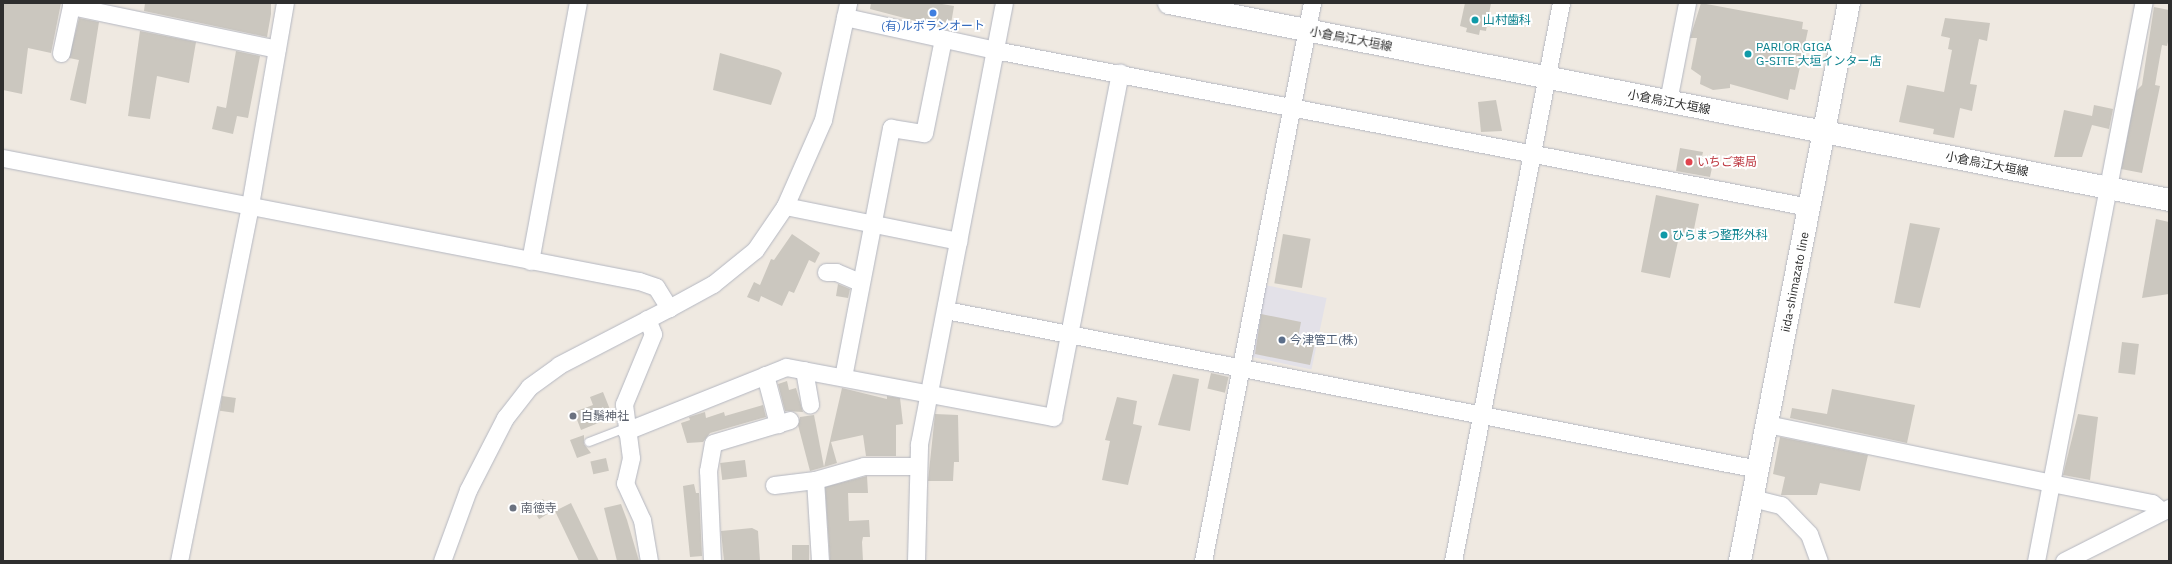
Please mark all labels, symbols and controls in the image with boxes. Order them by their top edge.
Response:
marker: (有)ルボランオート [928,8,938,18]
place label: 山村歯科 [1483,13,1531,27]
marker: 山村歯科 [1470,15,1480,25]
place label: (有)ルボランオート [881,19,985,33]
street label: 小倉烏江大垣線 [1308,24,1394,54]
place label: PARLOR GIGA G-SITE 大垣インター店 [1756,40,1881,68]
marker: PARLOR GIGA G-SITE 大垣インター店 [1743,49,1753,59]
street label: 小倉烏江大垣線 [1626,87,1712,117]
street label: 小倉烏江大垣線 [1944,149,2030,179]
place label: いちご薬局 [1697,155,1757,169]
marker: いちご薬局 [1684,157,1694,167]
place label: ひらまつ整形外科 [1672,228,1768,242]
marker: ひらまつ整形外科 [1659,230,1669,240]
street label: iida-shimazato line [1778,231,1812,333]
place label: 今津管工(株) [1290,333,1358,347]
marker: 今津管工(株) [1277,335,1287,345]
place label: 白鬚神社 [581,409,629,423]
marker: 白鬚神社 [568,411,578,421]
place label: 南徳寺 [521,501,557,515]
marker: 南徳寺 [508,503,518,513]

